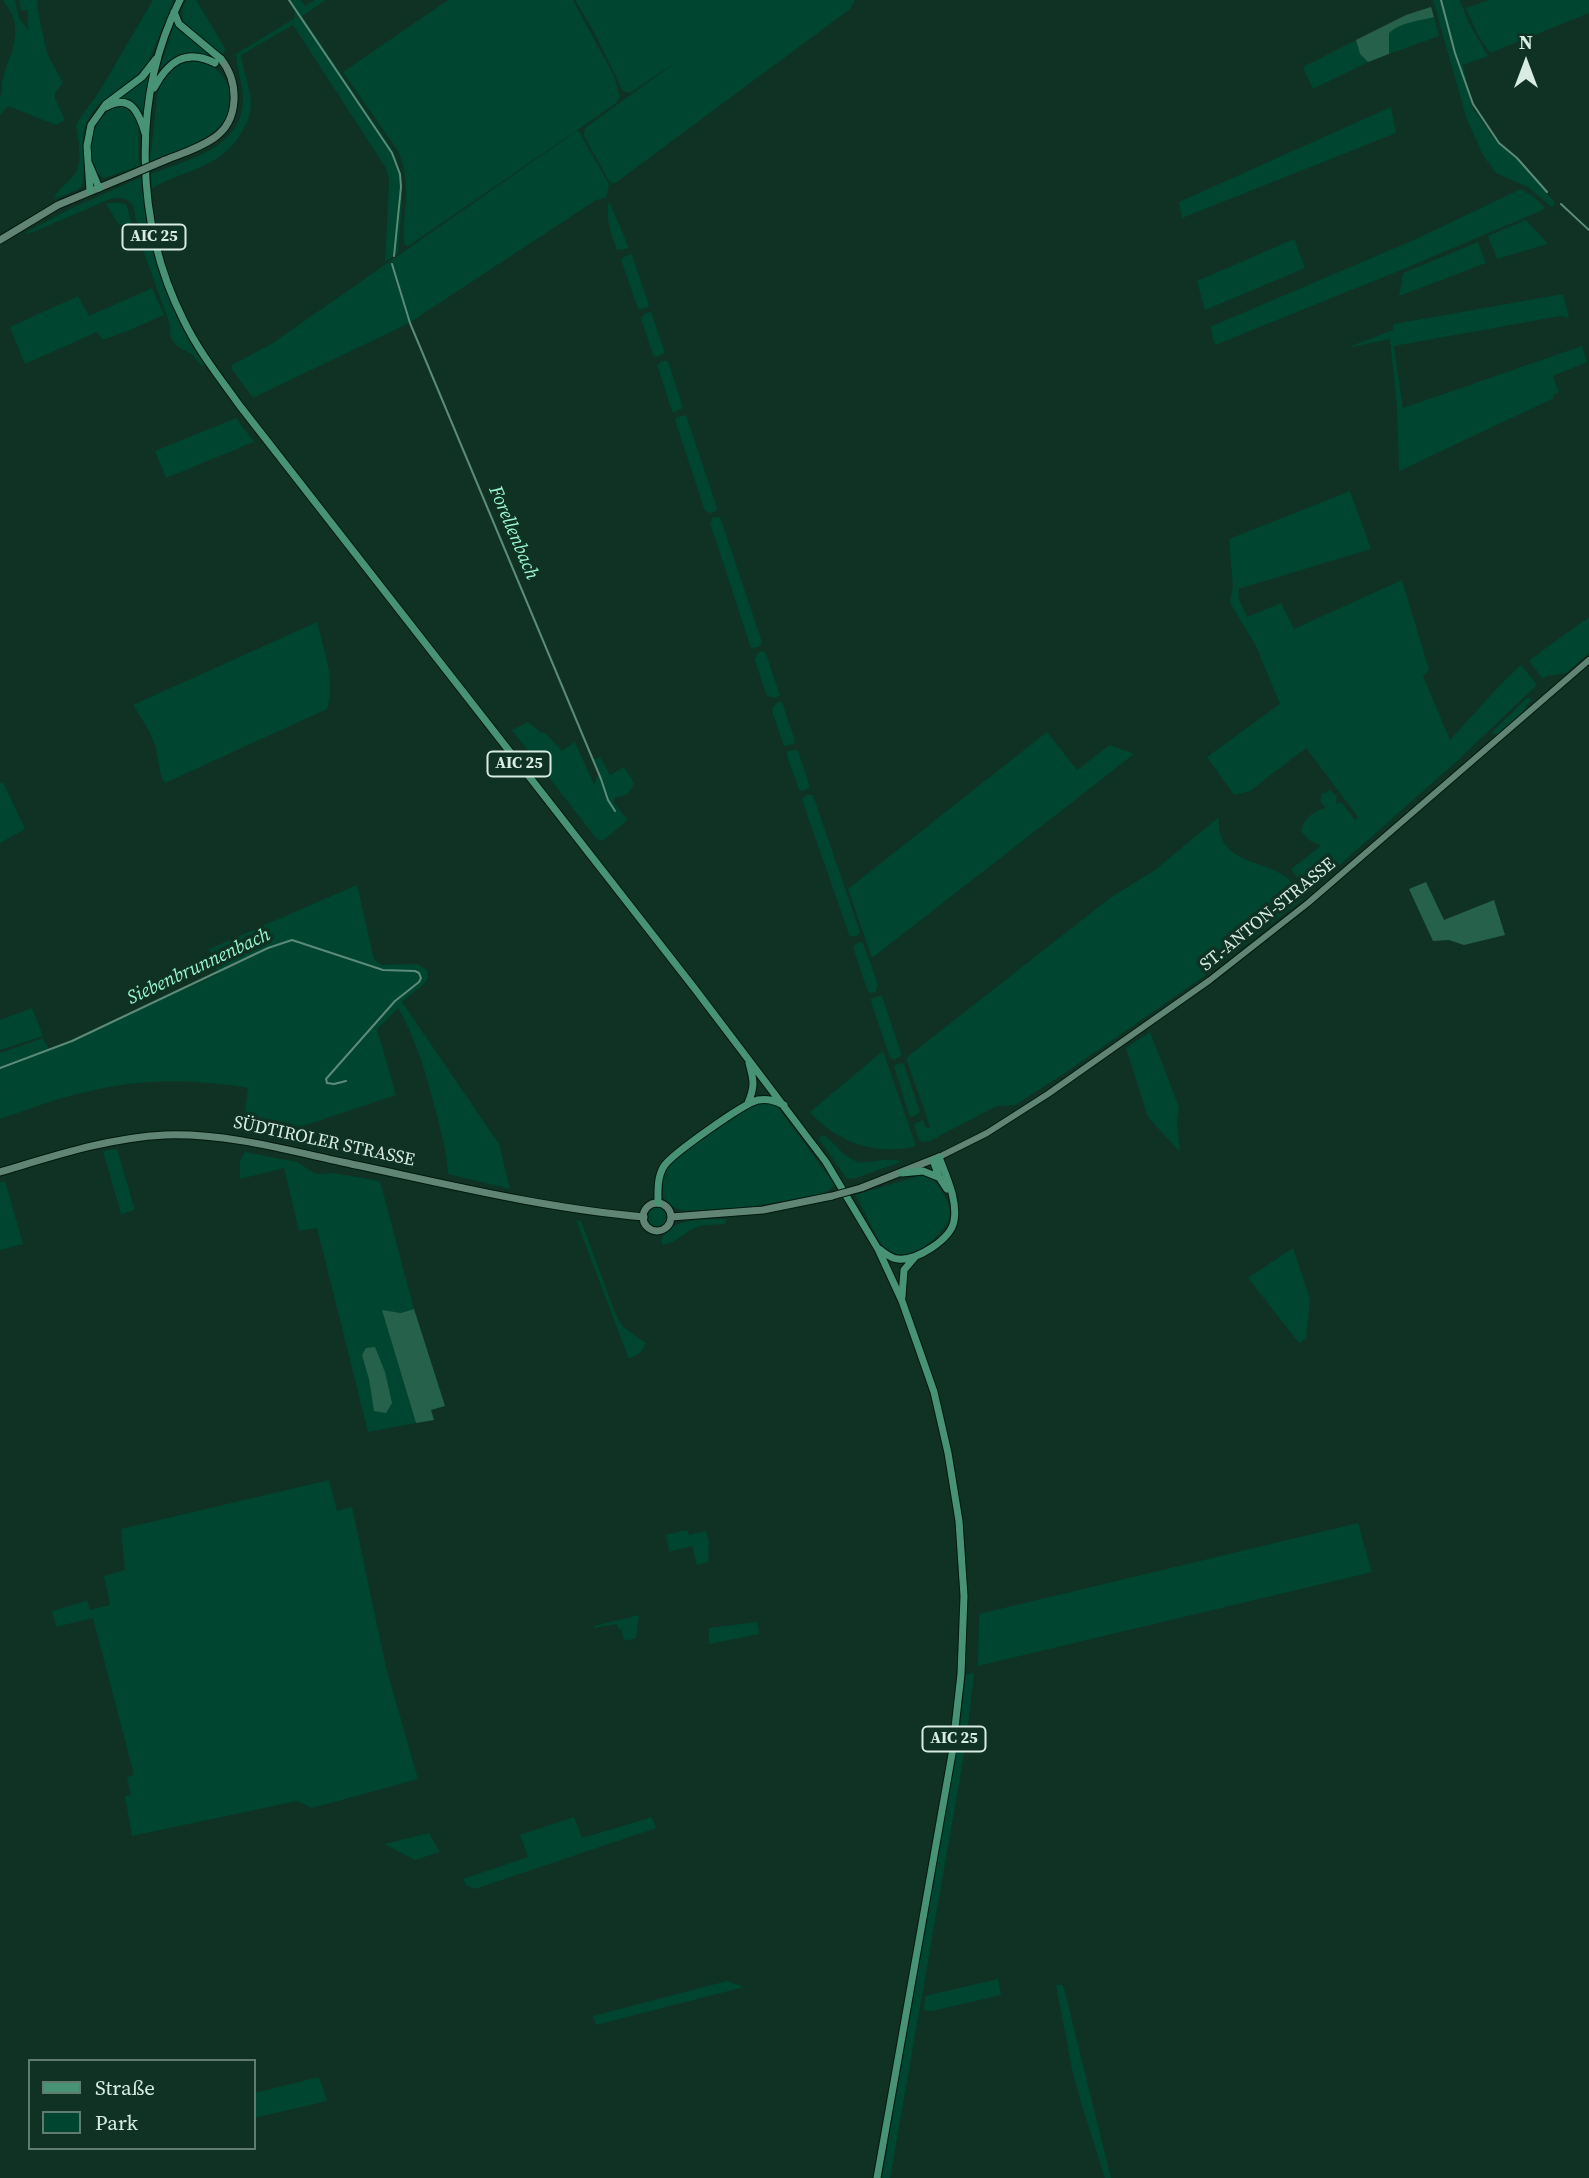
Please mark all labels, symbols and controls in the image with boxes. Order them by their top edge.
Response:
north arrow [1491,28,1561,98]
text: N [1519,29,1533,55]
road number: AIC 25 [122,224,186,249]
water label: Forellenbach [483,483,543,583]
road number: AIC 25 [488,751,550,776]
street label: ST.-ANTON-STRASSE [1196,854,1340,976]
water label: Siebenbrunnenbach [124,924,274,1010]
street label: SÜDTIROLER STRASSE [231,1112,417,1172]
road number: AIC 25 [922,1726,986,1751]
legend [28,2059,256,2150]
text: Straße [95,2073,155,2102]
text: Park [95,2108,138,2137]

